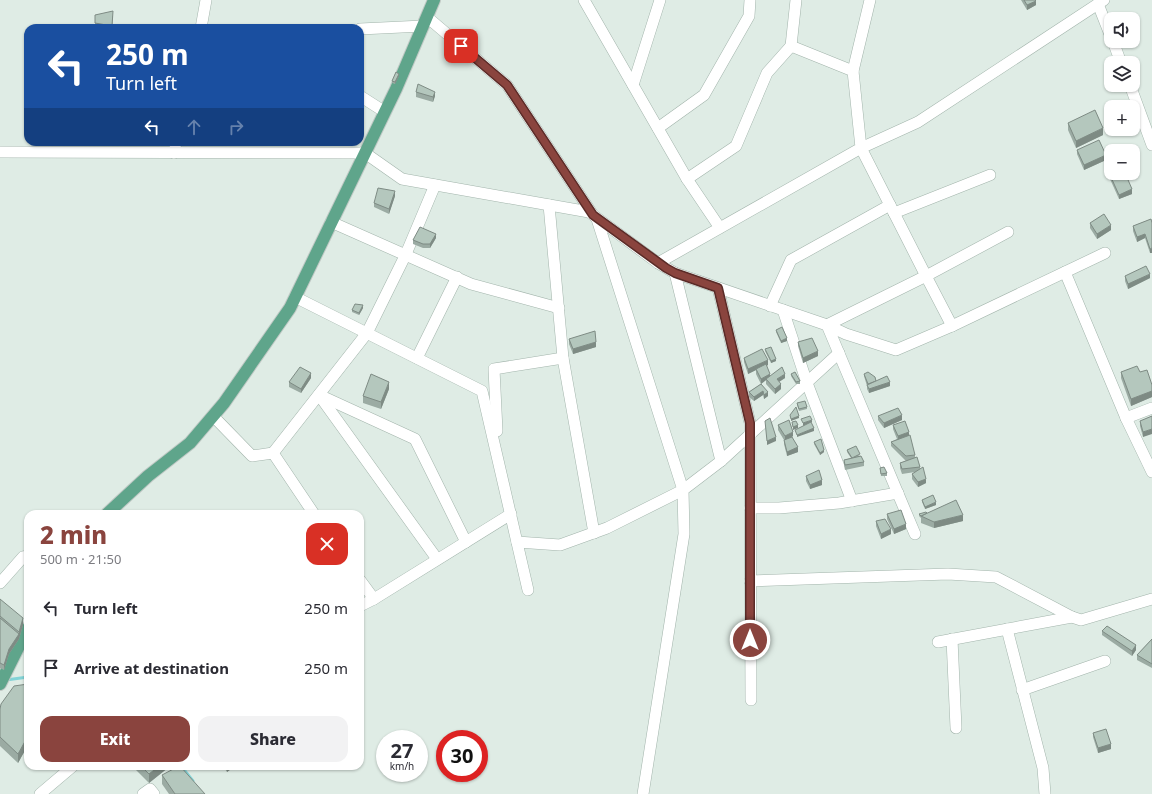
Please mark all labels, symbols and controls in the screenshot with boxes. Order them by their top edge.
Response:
map controls [1104,12,1140,180]
button: sound [1104,12,1140,48]
pin [444,29,478,63]
text: 250 m [106,35,189,73]
icon: arrive [450,35,472,57]
icon: left [40,40,92,92]
button: layers [1104,56,1140,92]
text: Turn left [106,71,177,95]
button: + [1104,100,1140,136]
icon: left [141,116,163,138]
icon: ahead [183,116,205,138]
icon: right [225,116,247,138]
button: − [1104,144,1140,180]
text: 2 min [40,518,107,551]
button: close [306,523,348,565]
text: 500 m · 21:50 [40,550,121,568]
icon: left [40,597,62,619]
text: Turn left [74,598,138,618]
text: 250 m [304,598,348,618]
position arrow [729,619,771,661]
icon: arrive [40,657,62,679]
text: Arrive at destination [74,658,229,678]
text: 250 m [304,658,348,678]
button: Exit [40,716,190,762]
button: Share [198,716,348,762]
speed limit sign: 30 [436,730,488,782]
text: 27 [391,737,413,764]
text: km/h [390,759,414,773]

